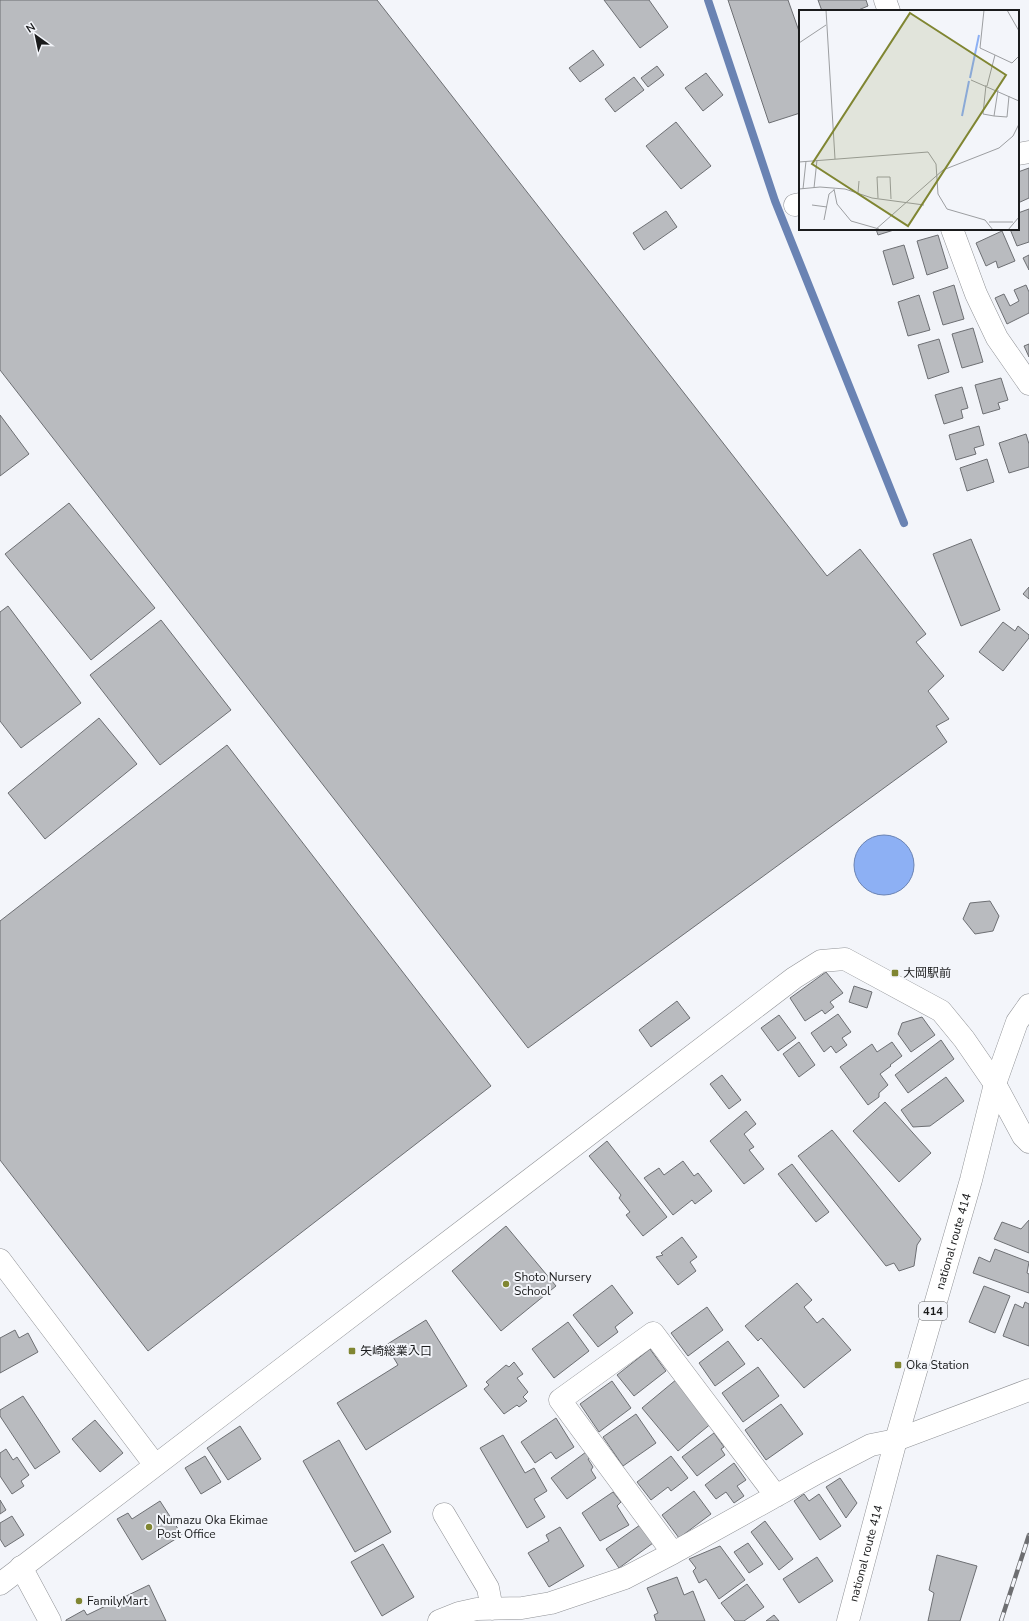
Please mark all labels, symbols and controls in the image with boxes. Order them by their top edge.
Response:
inset map [799,10,1019,230]
north arrow [16,16,56,56]
text: N [23,20,38,37]
place label: 大岡駅前 [903,965,951,981]
marker: 大岡駅前 [890,968,900,978]
street label: national route 414 [932,1191,975,1291]
place label: Shoto Nursery School [514,1269,592,1299]
marker: Shoto Nursery School [501,1279,511,1289]
road number: 414 [919,1302,947,1320]
place label: 矢崎総業入口 [360,1343,432,1359]
marker: 矢崎総業入口 [347,1346,357,1356]
place label: Oka Station [906,1357,969,1373]
marker: Oka Station [893,1360,903,1370]
street label: national route 414 [845,1503,886,1604]
place label: Numazu Oka Ekimae Post Office [157,1512,268,1542]
marker: Numazu Oka Ekimae Post Office [144,1522,154,1532]
place label: FamilyMart [87,1593,149,1609]
marker: FamilyMart [74,1596,84,1606]

